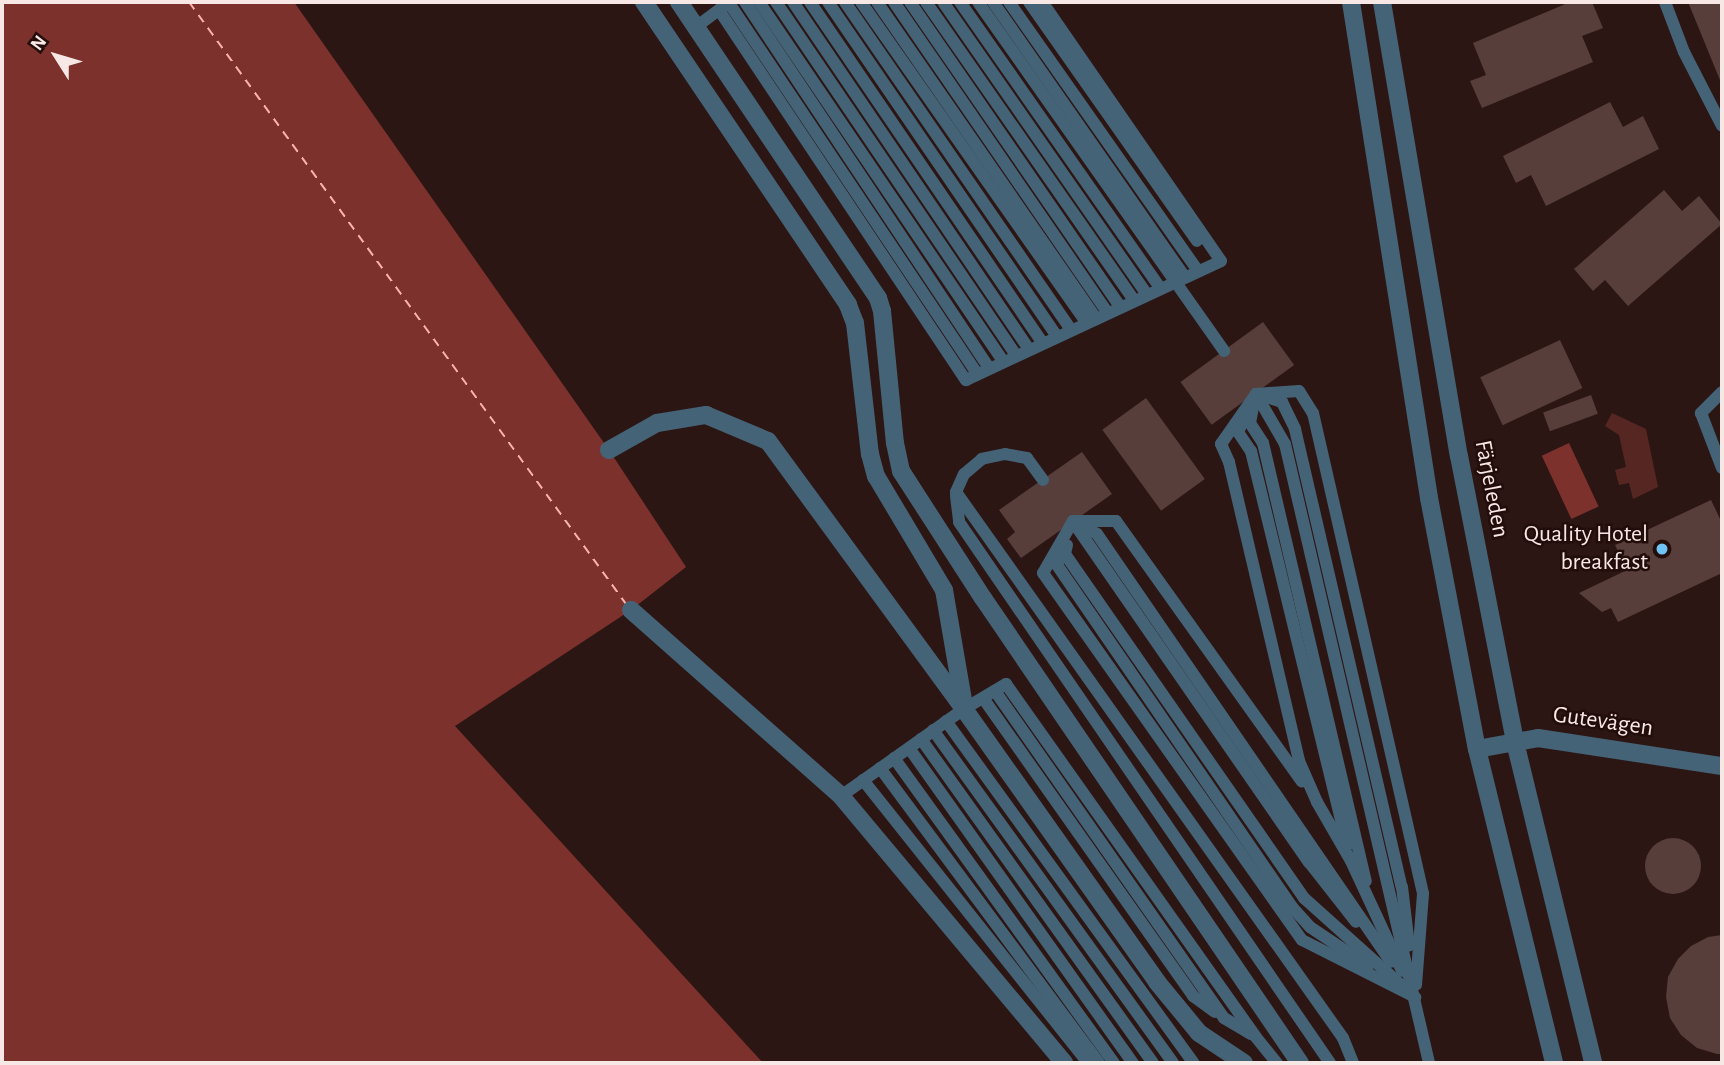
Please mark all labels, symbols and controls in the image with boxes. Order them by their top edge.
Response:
north arrow [21,21,91,91]
text: N [27,32,50,54]
street label: Färjeleden [1467,438,1515,540]
place label: Quality Hotel breakfast [1524,521,1648,577]
marker: Quality Hotel breakfast [1654,541,1670,557]
street label: Gutevägen [1551,701,1655,743]

